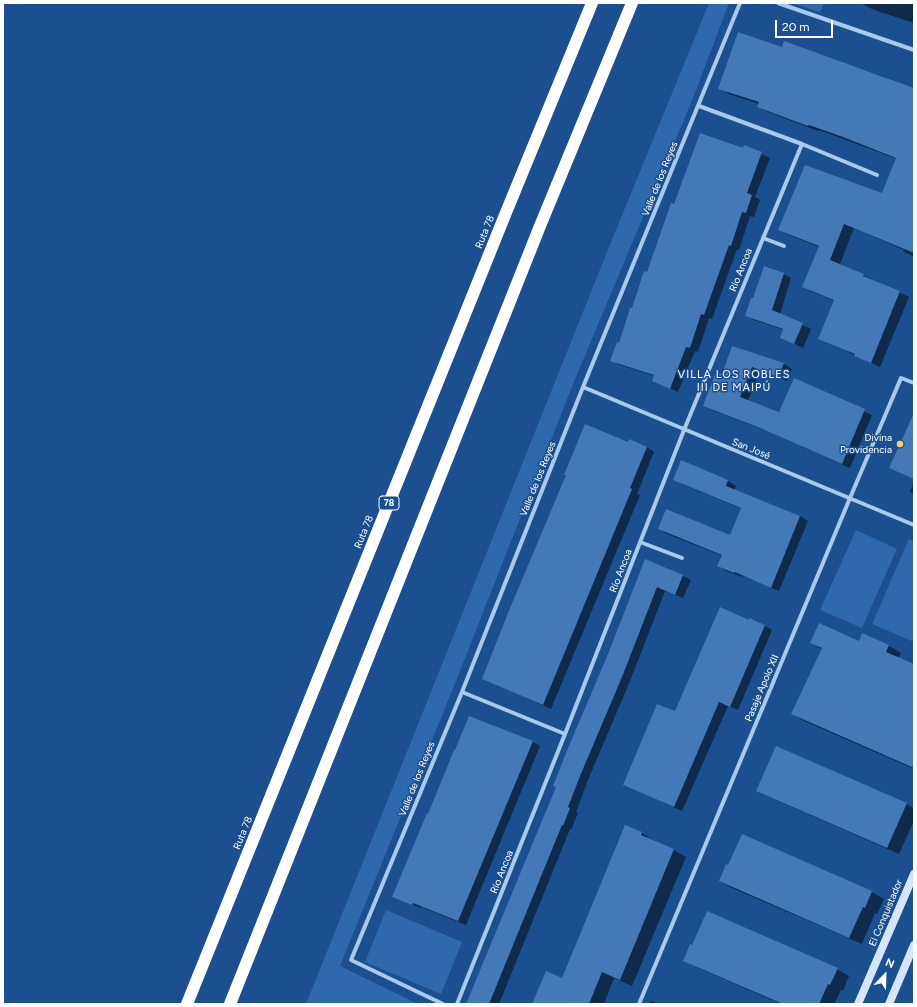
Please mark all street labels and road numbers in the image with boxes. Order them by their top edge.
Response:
street label: Valle de los Reyes [640,140,680,218]
street label: Ruta 78 [473,214,497,250]
street label: Río Ancoa [727,247,755,293]
street label: San José [730,436,772,462]
street label: Valle de los Reyes [518,440,558,518]
road number: 78 [379,496,399,510]
street label: Ruta 78 [352,514,376,550]
street label: Río Ancoa [607,548,635,594]
street label: Pasaje Apolo XII [742,653,782,723]
street label: Valle de los Reyes [397,740,437,818]
street label: Ruta 78 [231,815,255,851]
street label: Río Ancoa [488,849,516,895]
street label: El Conquistador [867,878,905,948]

